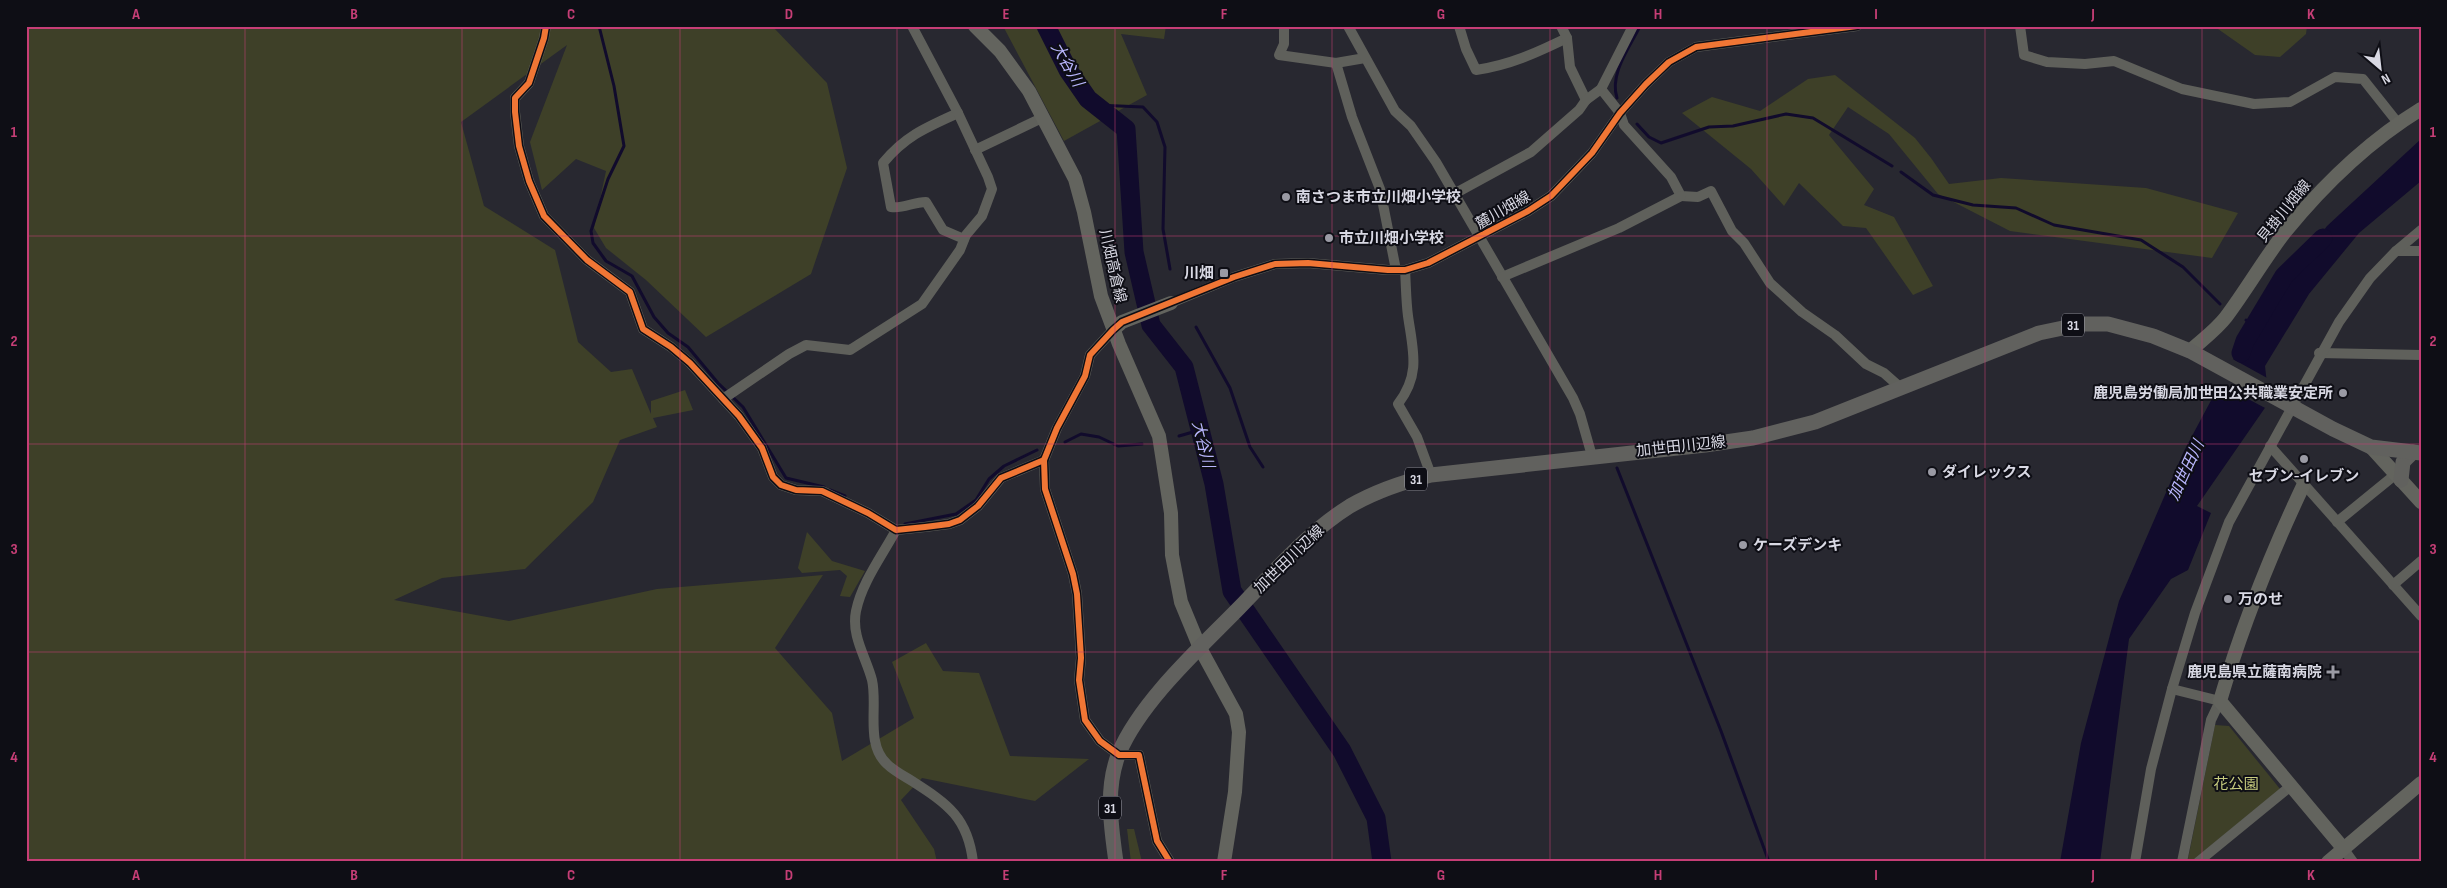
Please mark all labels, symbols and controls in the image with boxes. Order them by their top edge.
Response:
text: A [131,5,140,24]
text: B [350,5,358,24]
text: C [567,5,575,24]
text: D [785,5,793,24]
text: E [1003,5,1010,24]
text: F [1221,5,1228,24]
text: G [1437,5,1445,24]
text: H [1654,5,1662,24]
text: I [1874,5,1878,24]
text: J [2090,5,2095,24]
text: K [2307,5,2315,24]
water label: 大谷川 [1046,39,1088,92]
north arrow [2354,42,2404,92]
text: N [2379,70,2393,88]
text: 1 [11,123,18,142]
text: 1 [2430,123,2437,142]
street label: 貝掛川畑線 [2253,176,2315,246]
street label: 麓川畑線 [1473,187,1534,234]
place label: 南さつま市立川畑小学校 [1296,188,1461,207]
marker: 南さつま市立川畑小学校 [1280,191,1292,203]
street label: 川畑高倉線 [1095,227,1130,305]
place label: 市立川畑小学校 [1339,229,1444,248]
marker: 市立川畑小学校 [1323,232,1335,244]
place label: 川畑 [1184,264,1214,283]
marker: 川畑 [1218,267,1230,279]
road number: 31 [2062,314,2084,336]
text: 2 [10,332,18,351]
text: 2 [2429,332,2437,351]
place label: 鹿児島労働局加世田公共職業安定所 [2093,384,2333,403]
marker: 鹿児島労働局加世田公共職業安定所 [2337,387,2349,399]
water label: 大谷川 [1188,419,1218,472]
street label: 加世田川辺線 [1635,432,1727,461]
water label: 加世田川 [2164,436,2209,504]
marker: セブン-イレブン [2298,453,2310,465]
place label: ダイレックス [1942,463,2032,482]
marker: ダイレックス [1926,466,1938,478]
place label: セブン-イレブン [2249,467,2359,486]
road number: 31 [1405,468,1427,490]
street label: 加世田川辺線 [1250,521,1328,597]
place label: ケーズデンキ [1753,536,1842,555]
marker: ケーズデンキ [1737,539,1749,551]
text: 3 [10,540,18,559]
text: 3 [2429,540,2437,559]
place label: 万のせ [2238,590,2283,609]
marker: 万のせ [2222,593,2234,605]
place label: 鹿児島県立薩南病院 [2187,663,2322,682]
marker: 鹿児島県立薩南病院 [2326,665,2340,679]
text: 4 [10,748,18,767]
text: 4 [2429,748,2437,767]
park label: 花公園 [2213,775,2259,794]
road number: 31 [1099,796,1121,820]
text: A [131,866,140,885]
text: B [350,866,358,885]
text: C [567,866,575,885]
text: D [785,866,793,885]
text: E [1003,866,1010,885]
text: F [1221,866,1228,885]
text: G [1437,866,1445,885]
text: H [1654,866,1662,885]
text: I [1874,866,1878,885]
text: J [2090,866,2095,885]
text: K [2307,866,2315,885]

